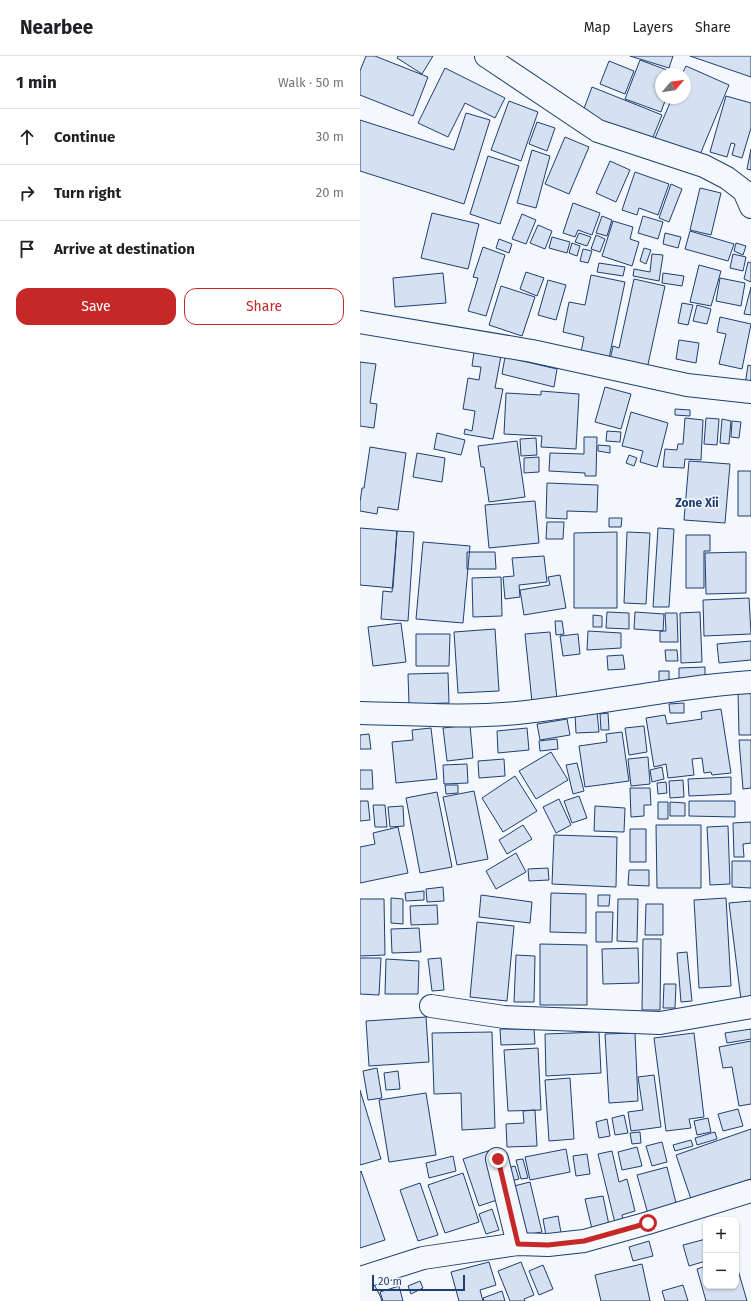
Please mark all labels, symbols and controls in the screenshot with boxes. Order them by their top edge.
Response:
text: Nearbee [20,16,93,39]
text: Map [584,19,610,36]
text: Layers [632,19,673,36]
text: Share [695,19,731,36]
north arrow [655,68,691,104]
text: 1 min [16,72,57,93]
text: Walk · 50 m [278,75,344,90]
icon: ahead [16,126,38,148]
text: Continue [54,128,115,146]
text: 30 m [316,129,344,144]
icon: right [16,182,38,204]
text: Turn right [54,184,121,202]
text: 20 m [316,185,344,200]
icon: arrive [16,238,38,260]
text: Arrive at destination [54,240,195,258]
button: Save [16,288,176,325]
button: Share [184,288,344,325]
district label: Zone Xii [675,496,719,510]
route end [489,1150,507,1168]
route start [639,1214,657,1232]
map controls [703,1217,739,1289]
button: + [703,1217,739,1253]
button: − [703,1253,739,1289]
scale bar [372,1273,465,1292]
text: 20 m [378,1275,402,1288]

